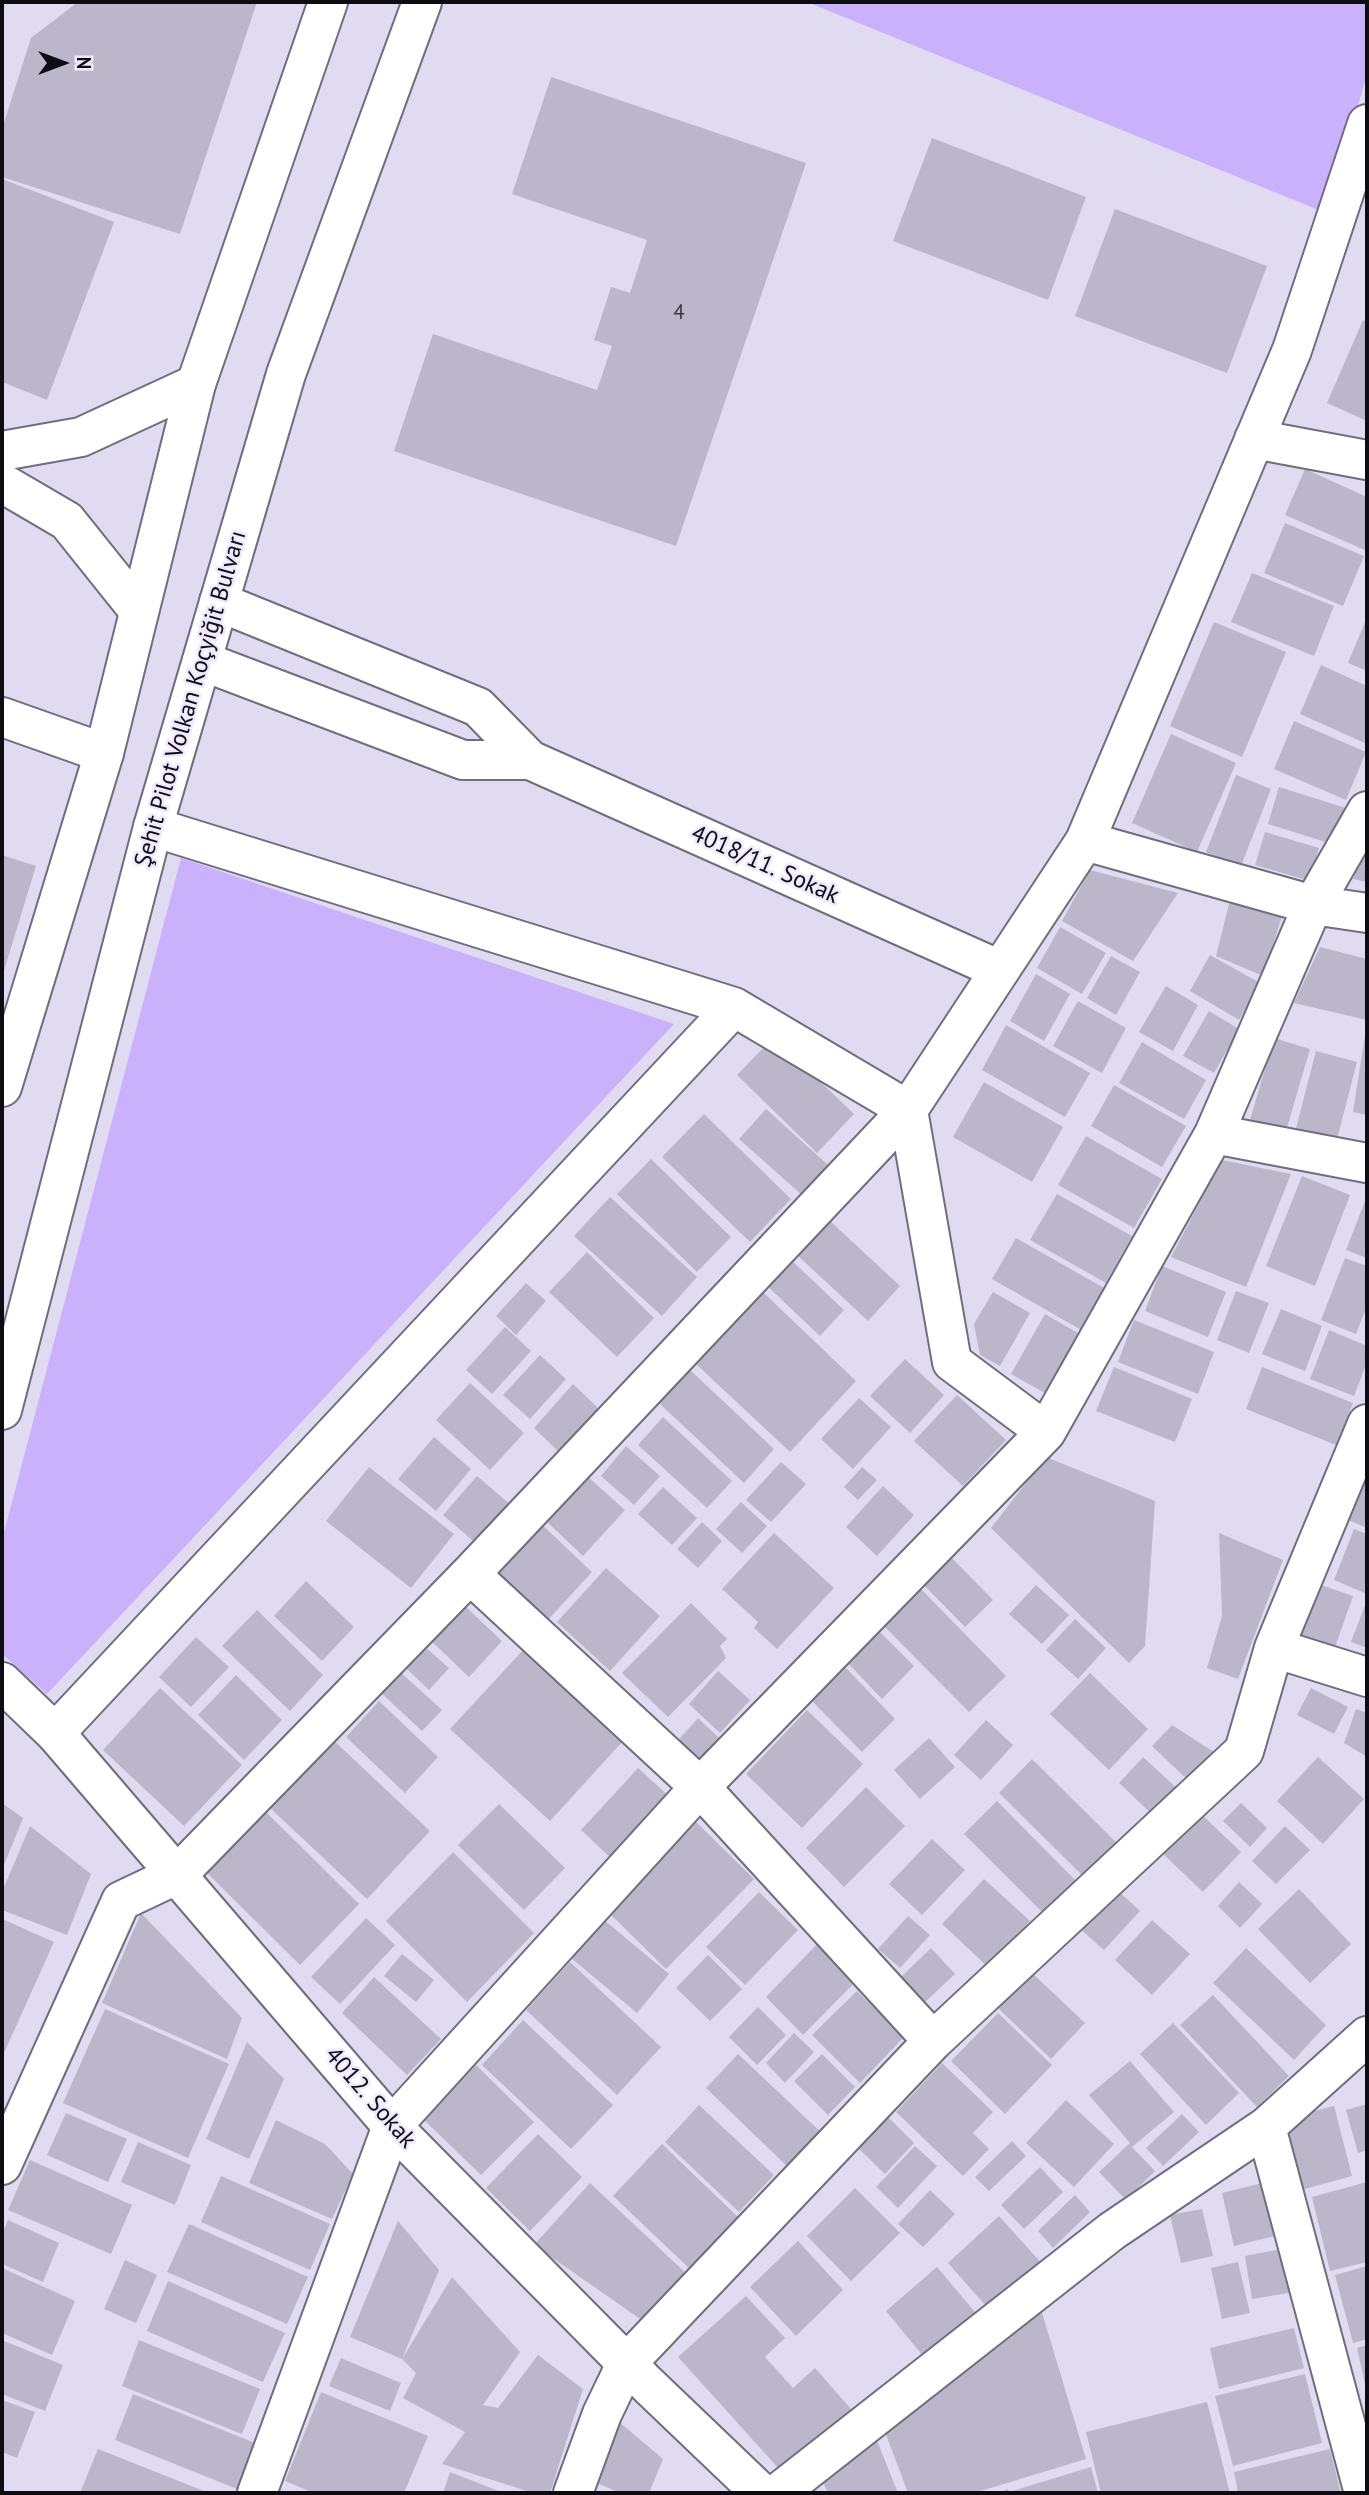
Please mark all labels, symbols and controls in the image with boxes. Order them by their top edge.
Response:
north arrow [28,28,98,98]
text: N [72,57,96,69]
house number: 4 [673,300,685,326]
street label: Şehit Pilot Volkan Koçyiğit Bulvarı [129,527,253,871]
street label: 4018/11. Sokak [687,820,843,910]
street label: 4012. Sokak [318,2042,422,2154]

